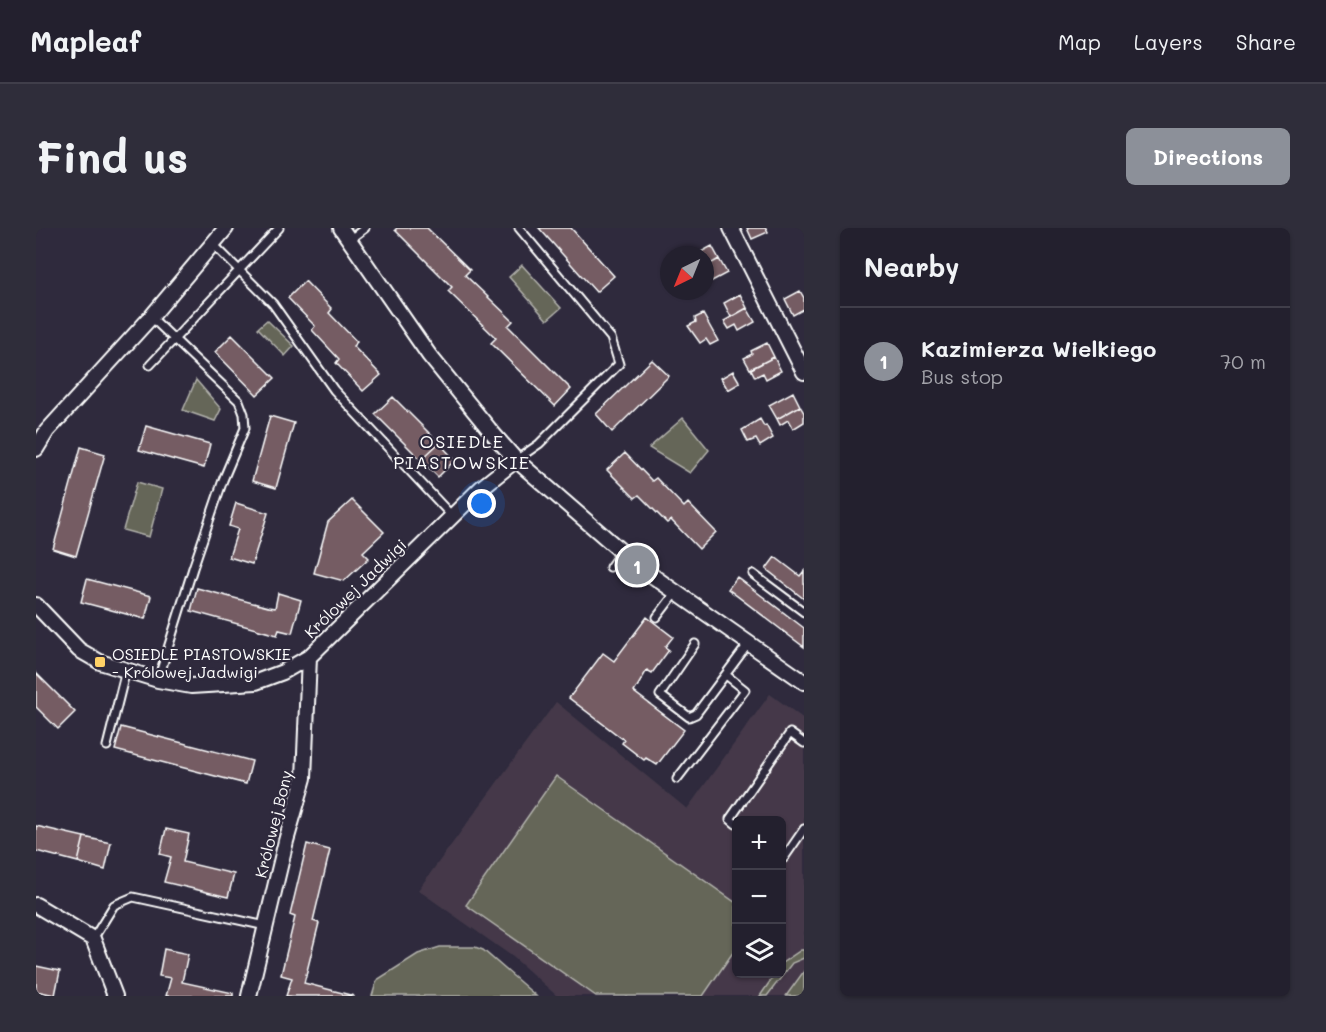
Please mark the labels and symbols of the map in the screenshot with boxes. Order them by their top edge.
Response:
north arrow [660,246,714,300]
district label: OSIEDLE PIASTOWSKIE [393,429,531,474]
your location [467,489,496,518]
street label: Królowej Jadwigi [300,534,410,642]
pin: 1 [618,542,656,588]
place label: OSIEDLE PIASTOWSKIE - Królowej Jadwigi [112,643,291,682]
marker: OSIEDLE PIASTOWSKIE - Królowej Jadwigi [93,655,107,669]
street label: Królowej Bony [249,768,297,880]

